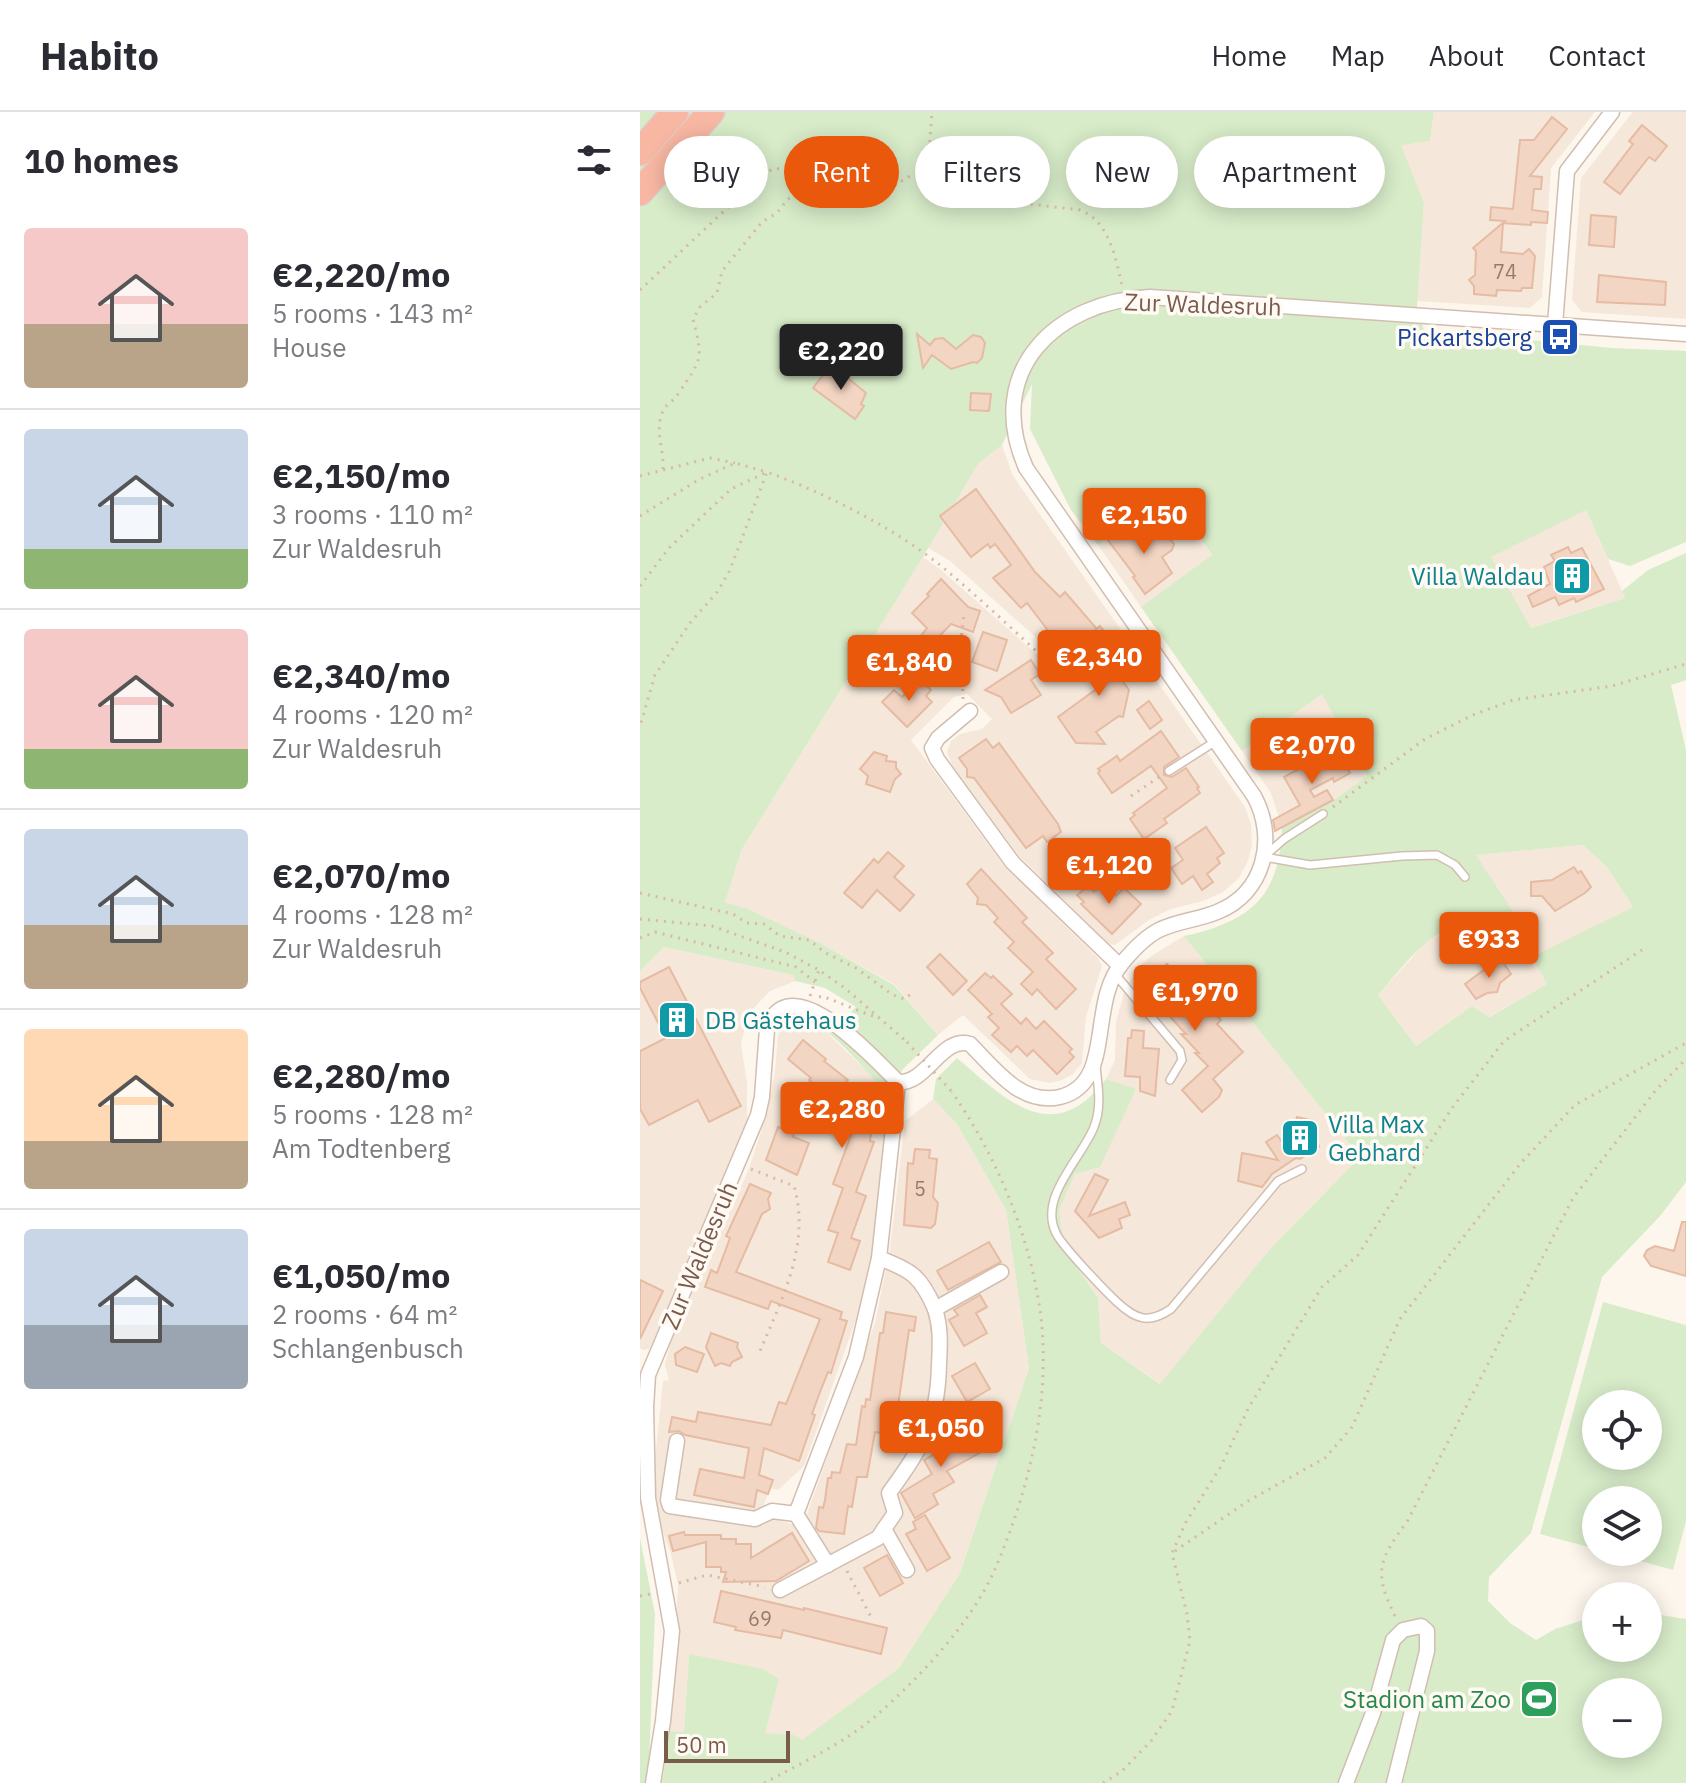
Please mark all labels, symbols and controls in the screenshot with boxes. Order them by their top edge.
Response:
text: Habito [40,31,159,80]
text: Home [1211,37,1287,74]
text: Map [1331,37,1385,74]
text: About [1429,37,1504,74]
text: Contact [1548,37,1646,74]
chip: Buy [664,136,768,208]
chip: Rent [784,136,899,208]
chip: Filters [915,136,1050,208]
chip: New [1066,136,1178,208]
chip: Apartment [1194,136,1385,208]
text: 10 homes [24,138,179,182]
icon: filters [572,138,616,182]
text: €2,220/mo [272,252,450,296]
house number: 74 [1493,258,1517,285]
icon: home [88,260,184,356]
street label: Zur Waldesruh [1124,285,1282,323]
text: 5 rooms · 143 m² [272,296,473,330]
bus stop icon: Pickartsberg [1539,316,1581,358]
place label: Pickartsberg [1397,321,1532,353]
pin: €2,220 [776,324,906,392]
text: House [272,330,347,364]
text: €2,220 [798,333,884,367]
text: €2,150/mo [272,453,450,497]
icon: home [88,461,184,557]
pin: €2,150 [1079,488,1209,556]
text: 3 rooms · 110 m² [272,497,473,531]
text: €2,150 [1101,497,1187,531]
text: Zur Waldesruh [272,531,442,565]
building icon: Villa Waldau [1551,555,1593,597]
place label: Villa Waldau [1411,560,1544,592]
pin: €2,340 [1034,630,1164,698]
pin: €1,840 [844,635,974,703]
text: €2,340 [1056,639,1142,673]
text: €1,840 [866,644,952,678]
text: €2,340/mo [272,653,450,697]
icon: home [88,661,184,757]
text: 4 rooms · 120 m² [272,697,473,731]
pin: €2,070 [1247,718,1377,786]
text: €2,070 [1269,727,1355,761]
text: Zur Waldesruh [272,731,442,765]
pin: €1,120 [1044,838,1174,906]
text: €1,120 [1066,847,1152,881]
text: €2,070/mo [272,853,450,897]
icon: home [88,861,184,957]
text: 4 rooms · 128 m² [272,897,473,931]
pin: €933 [1442,912,1536,980]
text: €933 [1457,921,1521,955]
text: Zur Waldesruh [272,931,442,965]
pin: €1,970 [1130,965,1260,1033]
text: €1,970 [1152,974,1238,1008]
building icon: DB Gästehaus [656,999,698,1041]
place label: DB Gästehaus [705,1004,857,1036]
text: €2,280/mo [272,1053,450,1097]
icon: home [88,1061,184,1157]
pin: €2,280 [777,1082,907,1150]
text: €2,280 [799,1091,885,1125]
text: 5 rooms · 128 m² [272,1097,473,1131]
place label: Villa Max Gebhard [1328,1108,1425,1168]
building icon: Villa Max Gebhard [1279,1117,1321,1159]
text: Am Todtenberg [272,1131,450,1165]
house number: 5 [914,1175,926,1202]
street label: Zur Waldesruh [654,1176,744,1334]
text: €1,050/mo [272,1253,450,1297]
icon: home [88,1261,184,1357]
text: 2 rooms · 64 m² [272,1297,457,1331]
text: Schlangenbusch [272,1331,464,1365]
map controls [1582,1390,1662,1758]
button: locate [1582,1390,1662,1470]
pin: €1,050 [876,1401,1006,1469]
text: €1,050 [898,1410,984,1444]
button: layers [1582,1486,1662,1566]
button: + [1582,1582,1662,1662]
house number: 69 [748,1605,772,1632]
sports icon: Stadion am Zoo [1518,1678,1560,1720]
button: − [1582,1678,1662,1758]
place label: Stadion am Zoo [1343,1683,1511,1715]
scale bar [664,1727,790,1763]
text: 50 m [676,1730,727,1759]

